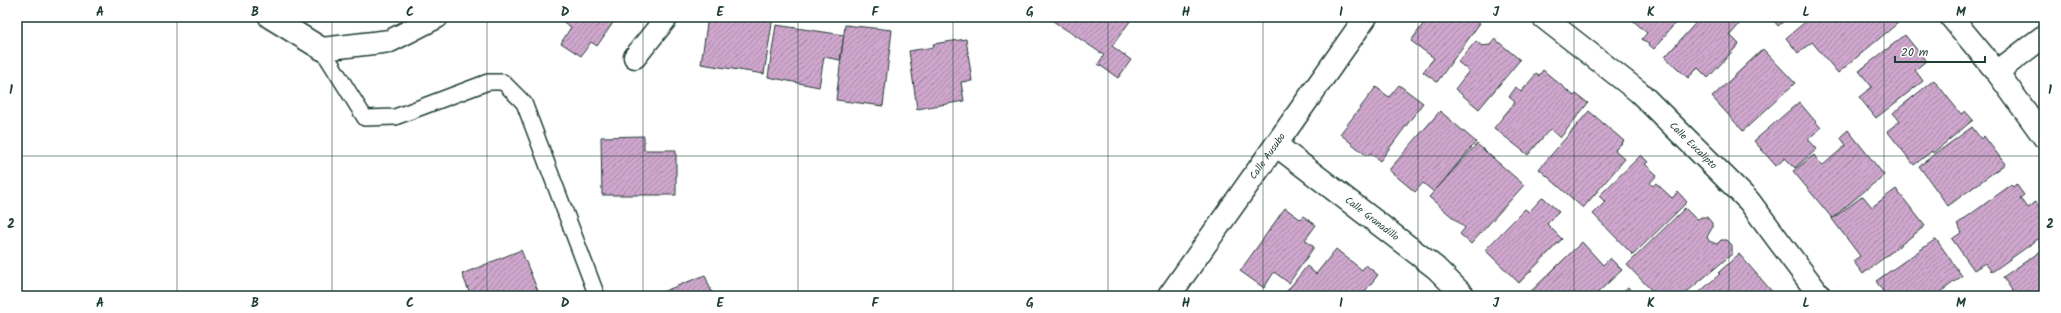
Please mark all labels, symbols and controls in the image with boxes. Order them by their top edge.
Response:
text: A [96,2,104,23]
text: B [251,2,259,23]
text: C [406,2,414,23]
text: D [561,2,570,23]
text: E [716,2,724,23]
text: F [871,2,879,23]
text: G [1026,2,1034,23]
text: H [1182,2,1191,23]
text: I [1339,2,1343,23]
text: J [1493,2,1500,23]
text: K [1647,2,1655,23]
text: L [1802,2,1810,23]
text: M [1956,2,1966,23]
scale bar [1895,38,1985,64]
text: 20 m [1901,43,1929,62]
text: 1 [9,80,13,101]
text: 1 [2048,80,2052,101]
street label: Calle Eucalipto [1665,118,1721,173]
street label: Calle Ausubo [1246,129,1290,183]
street label: Calle Granadillo [1341,193,1403,245]
text: 2 [7,214,15,235]
text: 2 [2046,214,2054,235]
text: A [96,293,104,313]
text: B [251,293,259,313]
text: C [406,293,414,313]
text: D [561,293,570,313]
text: E [716,293,724,313]
text: F [871,293,879,313]
text: G [1026,293,1034,313]
text: H [1182,293,1191,313]
text: I [1339,293,1343,313]
text: J [1493,293,1500,313]
text: K [1647,293,1655,313]
text: L [1802,293,1810,313]
text: M [1956,293,1966,313]

